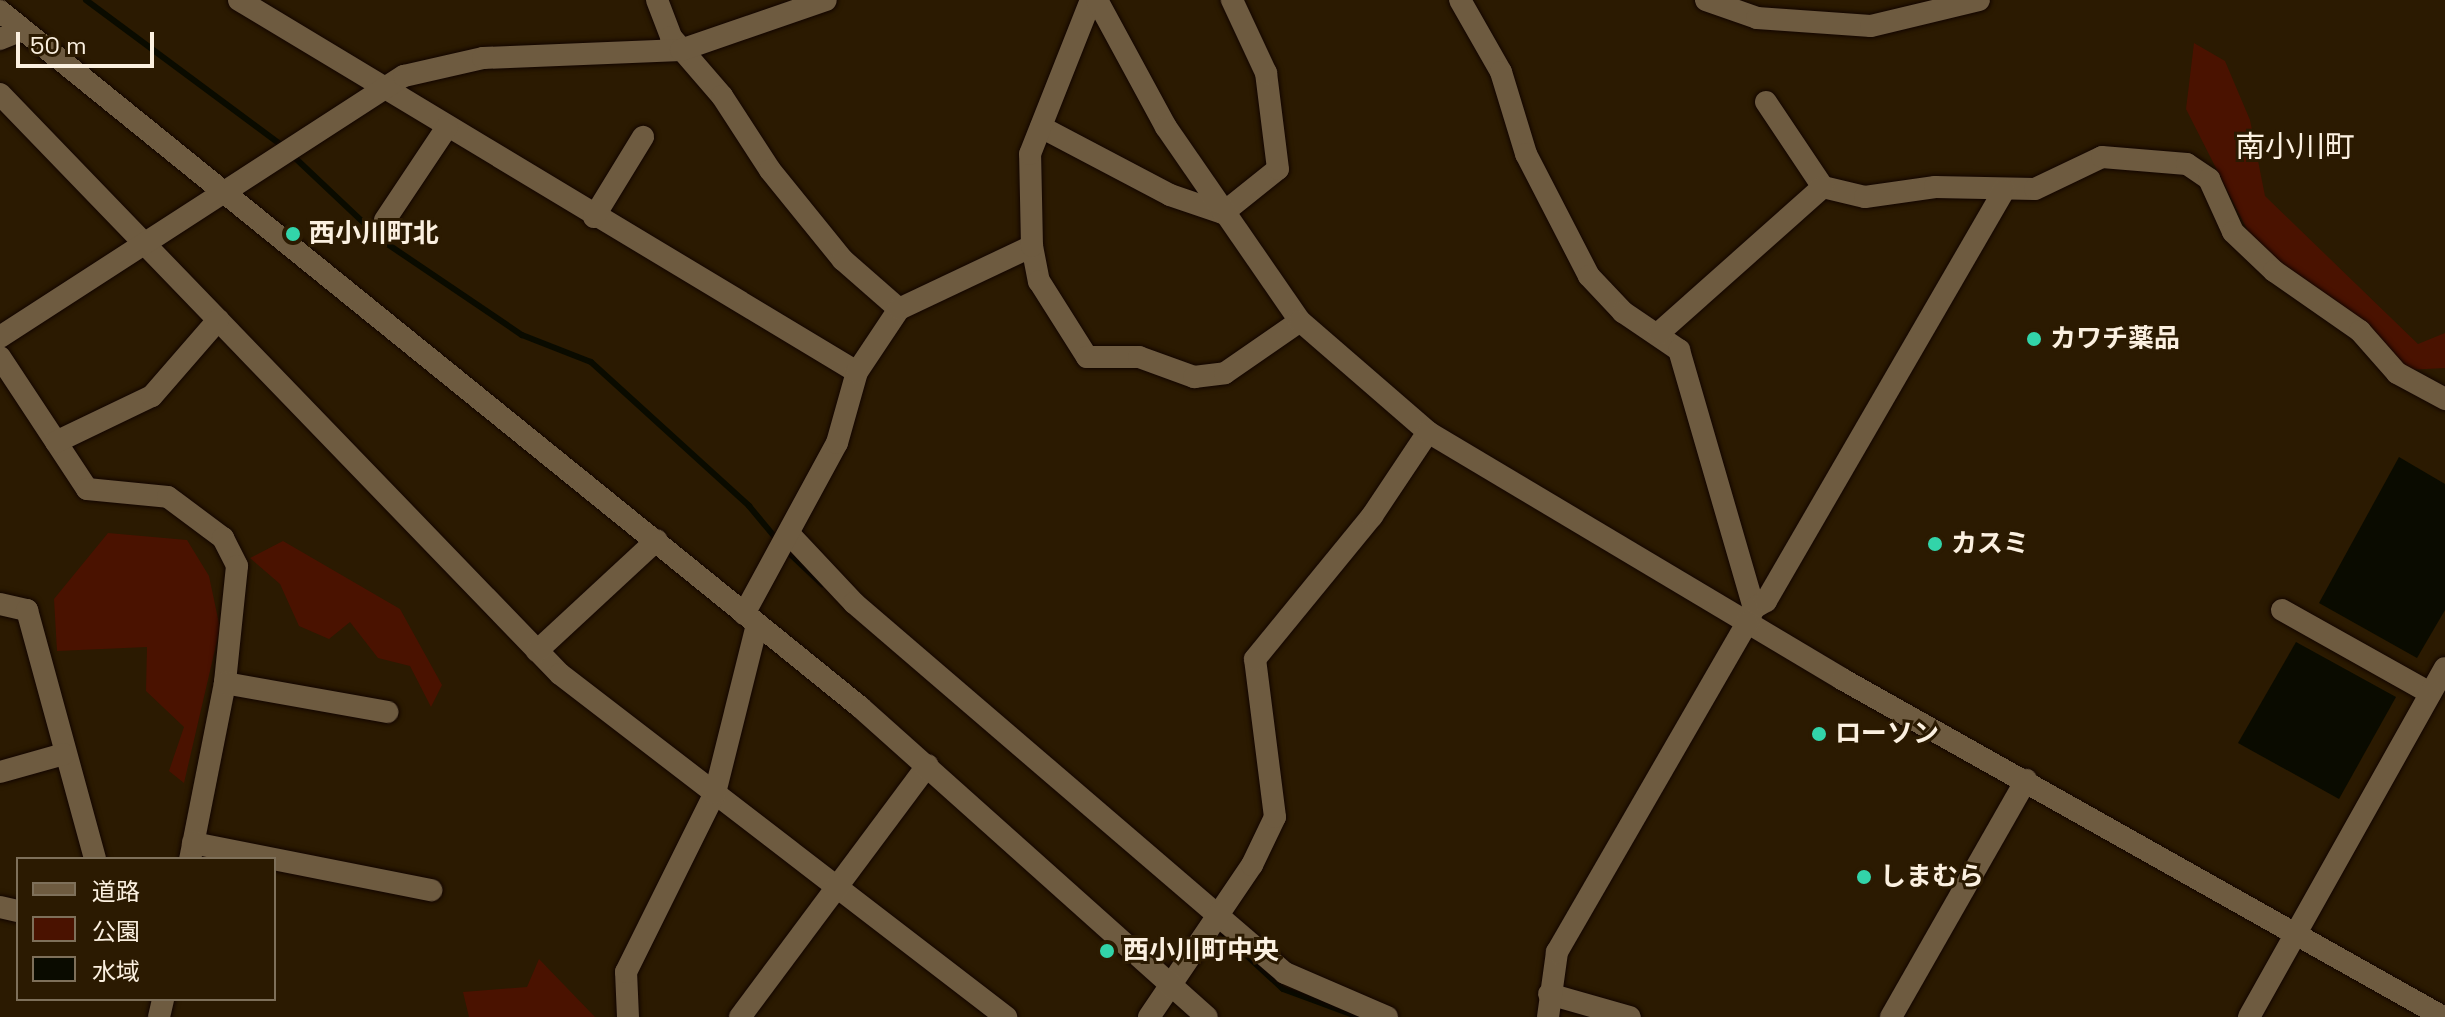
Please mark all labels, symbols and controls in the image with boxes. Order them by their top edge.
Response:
scale bar [20,16,158,66]
text: 50 m [30,30,87,61]
district label: 南小川町 [2235,129,2355,165]
place label: 西小川町北 [309,218,439,250]
marker: 西小川町北 [284,225,302,243]
place label: カワチ薬品 [2050,323,2180,355]
marker: カワチ薬品 [2025,330,2043,348]
place label: カスミ [1951,528,2029,560]
marker: カスミ [1926,535,1944,553]
place label: ローソン [1835,718,1939,750]
marker: ローソン [1810,725,1828,743]
legend [16,857,276,1001]
place label: しまむら [1880,861,1984,893]
marker: しまむら [1855,868,1873,886]
text: 道路 [92,876,140,907]
text: 公園 [92,916,140,947]
place label: 西小川町中央 [1123,935,1279,967]
marker: 西小川町中央 [1098,942,1116,960]
text: 水域 [92,956,140,987]

